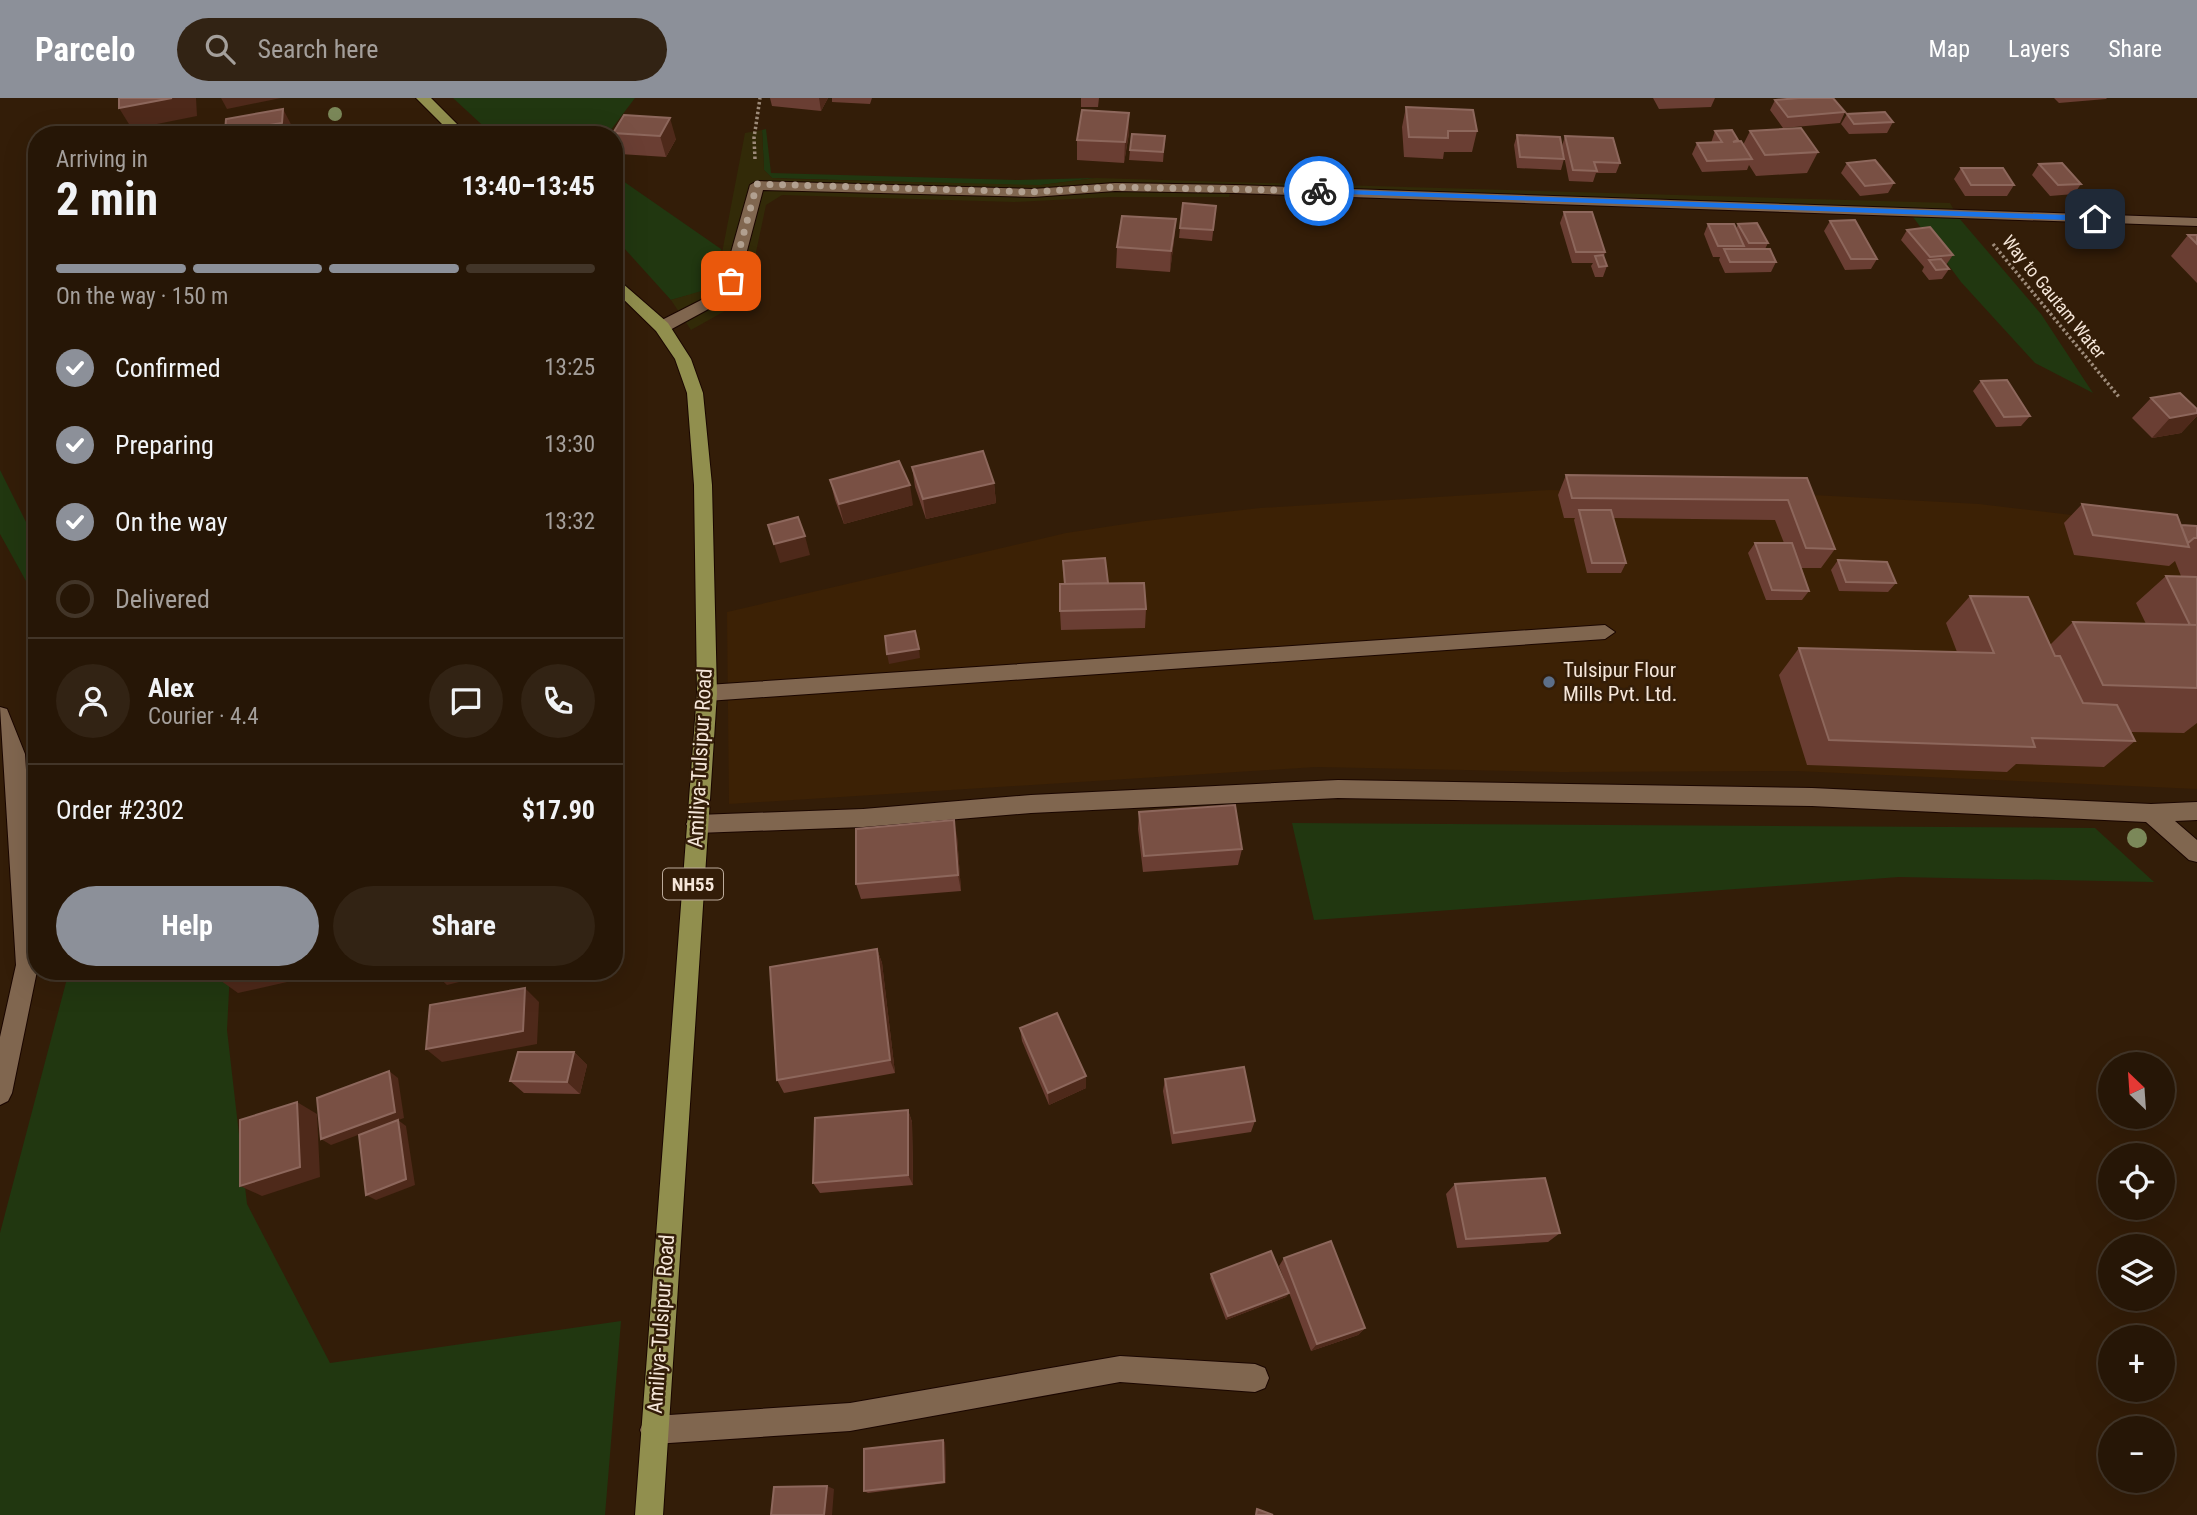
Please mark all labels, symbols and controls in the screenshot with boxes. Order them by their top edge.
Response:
search box [177,18,667,81]
text: Parcelo [35,30,135,69]
icon: search [201,30,239,68]
text: Search here [257,34,378,64]
text: Map [1929,35,1970,63]
text: Layers [2008,35,2070,63]
text: Share [2108,35,2162,63]
text: Arriving in [56,146,148,173]
courier [1284,156,1354,226]
text: 13:40–13:45 [461,171,595,201]
text: 2 min [56,172,158,226]
icon: bike [1300,172,1338,210]
pin [2065,189,2125,249]
icon: home [2076,200,2114,238]
street label: Way to Gautam Water [1998,231,2111,363]
pin [701,251,761,311]
icon: bag [712,262,750,300]
text: On the way · 150 m [56,283,228,310]
icon: check [56,349,94,387]
text: Confirmed [115,353,221,383]
text: 13:25 [544,354,595,381]
icon: check [56,426,94,464]
text: Preparing [115,430,214,460]
text: 13:30 [544,431,595,458]
icon: check [56,503,94,541]
text: On the way [115,507,228,537]
text: 13:32 [544,508,595,535]
text: Delivered [115,584,210,614]
place label: Tulsipur Flour Mills Pvt. Ltd. [1563,658,1677,706]
button: person [56,664,130,738]
button: chat [429,664,503,738]
button: phone [521,664,595,738]
street label: Amiliya-Tulsipur Road [683,668,717,848]
text: Alex [148,673,194,703]
marker: Tulsipur Flour Mills Pvt. Ltd. [1541,674,1557,690]
text: Courier · 4.4 [148,703,259,730]
text: Order #2302 [56,795,184,825]
text: $17.90 [522,795,595,825]
road number: NH55 [663,869,723,900]
button: Help [56,886,319,966]
button: Share [333,886,595,966]
north arrow [2098,1052,2175,1129]
map controls [2098,1052,2175,1493]
button: locate [2098,1143,2175,1220]
street label: Amiliya-Tulsipur Road [643,1234,679,1414]
button: layers [2098,1234,2175,1311]
button: + [2098,1325,2175,1402]
button: − [2098,1416,2175,1493]

